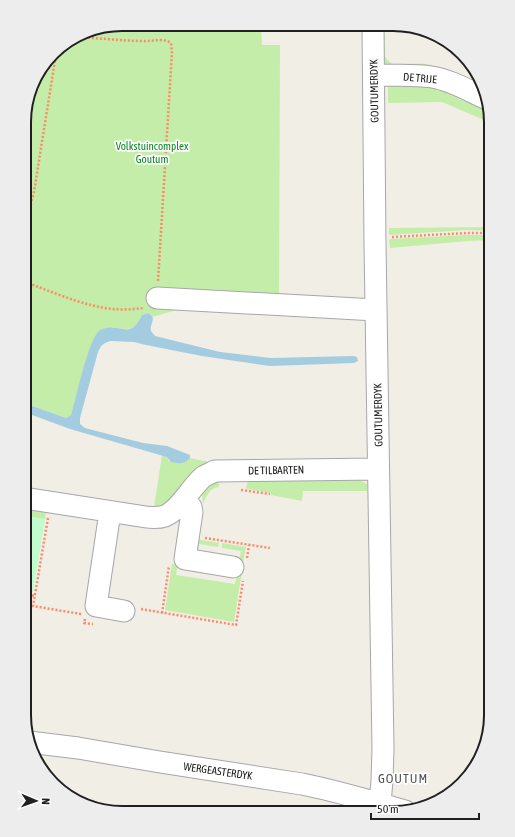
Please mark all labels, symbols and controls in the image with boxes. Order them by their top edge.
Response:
street label: GOUTUMERDYK [367,58,381,123]
street label: DE TRIJE [403,71,438,85]
park label: Volkstuincomplex Goutum [116,140,189,165]
street label: GOUTUMERDYK [371,382,385,447]
street label: DE TILBARTEN [248,464,304,476]
street label: WERGEASTERDYK [183,760,254,782]
district label: GOUTUM [378,771,428,786]
north arrow [16,781,56,821]
scale bar [371,795,479,821]
text: N [40,798,52,805]
text: 50 m [377,802,399,816]

